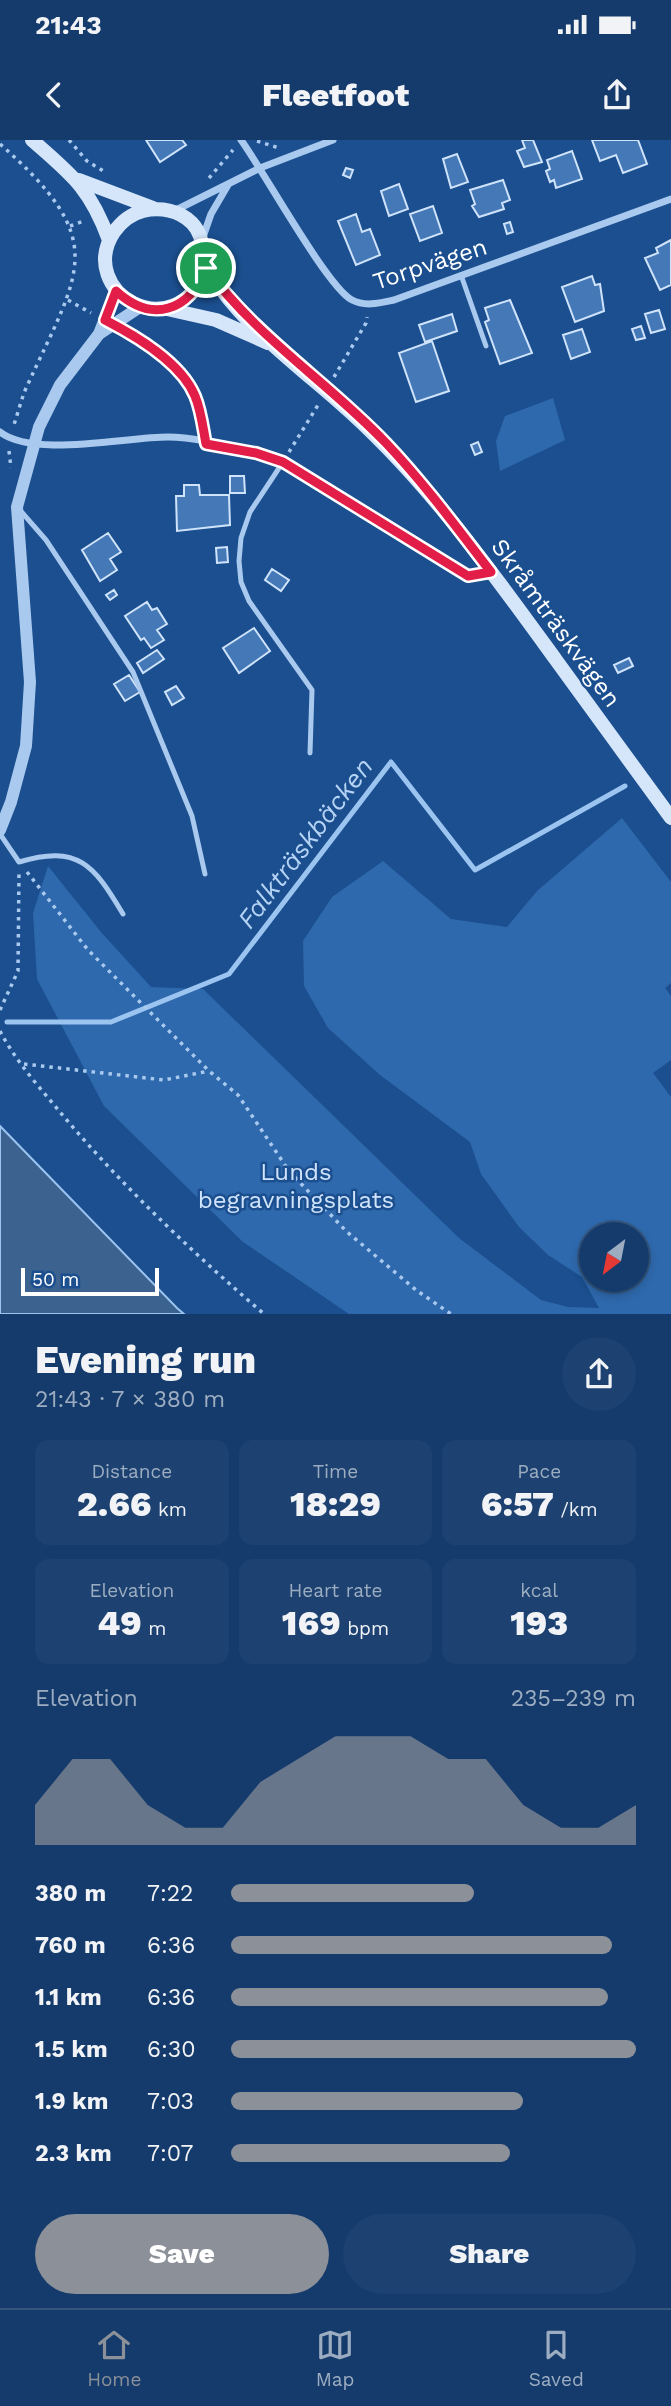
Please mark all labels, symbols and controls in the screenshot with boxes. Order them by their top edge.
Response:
text: 21:43 [35,10,102,40]
icon: back [35,76,73,114]
text: Fleetfoot [262,76,409,114]
icon: share [598,76,636,114]
street label: Torpvägen [369,232,491,296]
pin [176,238,236,298]
icon: arrive [187,249,225,287]
street label: Skråmträskvägen [486,533,626,713]
water label: Falkträskbäcken [231,752,379,934]
park label: Lunds begravningsplats [198,1158,394,1214]
north arrow [579,1222,649,1292]
map controls [579,1222,649,1292]
scale bar [21,1265,159,1297]
text: 50 m [32,1268,79,1291]
button: share [562,1337,636,1411]
text: Evening run [35,1338,256,1382]
text: 21:43 · 7 × 380 m [35,1386,225,1413]
text: Distance [91,1460,172,1483]
text: Time [313,1460,358,1483]
text: Pace [517,1460,561,1483]
text: 2.66 [77,1483,152,1525]
text: 18:29 [290,1483,381,1525]
text: 6:57 [481,1483,554,1525]
text: km [152,1498,187,1521]
text: /km [554,1498,598,1521]
text: Elevation [89,1579,174,1602]
text: Heart rate [289,1579,382,1602]
text: kcal [520,1579,558,1602]
text: 49 [97,1602,142,1644]
text: 169 [282,1602,341,1644]
text: 193 [510,1602,568,1644]
text: m [142,1617,166,1640]
text: bpm [341,1617,389,1640]
text: Elevation [35,1685,138,1712]
text: 235–239 m [511,1685,636,1712]
text: 380 m [35,1880,106,1907]
text: 7:22 [147,1880,194,1907]
text: 760 m [35,1932,106,1959]
text: 6:36 [147,1932,195,1959]
text: 1.1 km [35,1984,102,2011]
text: 6:36 [147,1984,195,2011]
text: 1.5 km [35,2036,108,2063]
text: 6:30 [147,2036,196,2063]
text: 1.9 km [35,2088,108,2115]
text: 7:03 [147,2088,194,2115]
text: 2.3 km [35,2140,112,2167]
text: 7:07 [147,2140,193,2167]
button: Save [35,2214,329,2294]
button: Share [343,2214,636,2294]
tab: Home [87,2326,141,2391]
tab: Map [316,2326,354,2391]
tab: Saved [529,2326,584,2391]

